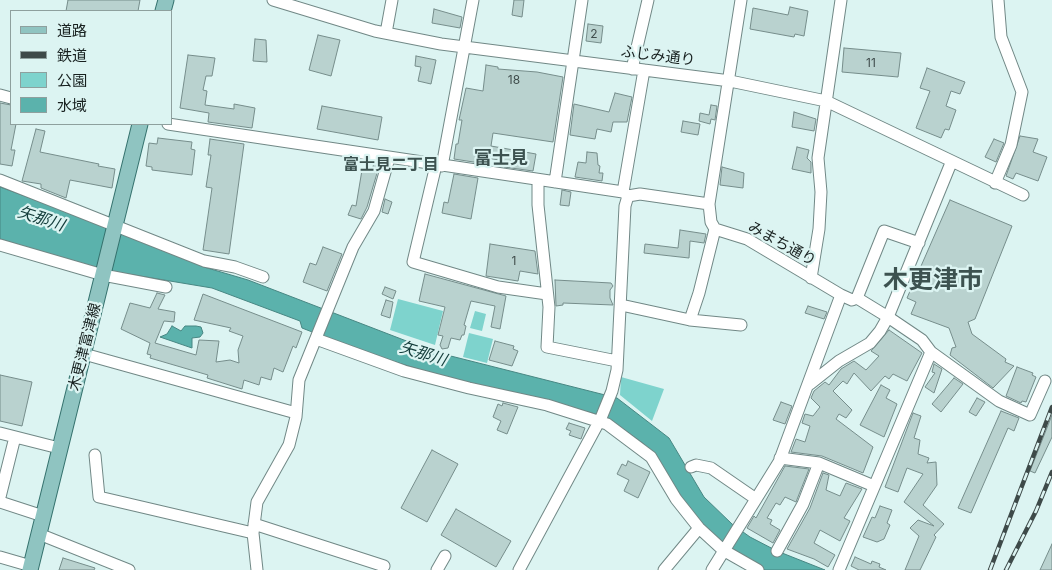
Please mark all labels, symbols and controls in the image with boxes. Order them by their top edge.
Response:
legend [10,10,172,125]
text: 道路 [57,21,87,40]
house number: 2 [590,27,598,41]
street label: ふじみ通り [620,42,696,70]
text: 鉄道 [57,46,87,65]
house number: 11 [866,56,876,70]
text: 公園 [57,71,87,90]
house number: 18 [508,73,520,87]
text: 水域 [57,96,87,115]
district label: 富士見 [474,148,528,170]
district label: 富士見二丁目 [343,155,439,175]
water label: 矢那川 [15,202,67,236]
street label: みまち通り [745,218,819,270]
house number: 1 [512,254,516,268]
district label: 木更津市 [883,265,983,295]
street label: 木更津富津線 [65,301,105,393]
water label: 矢那川 [397,338,449,370]

